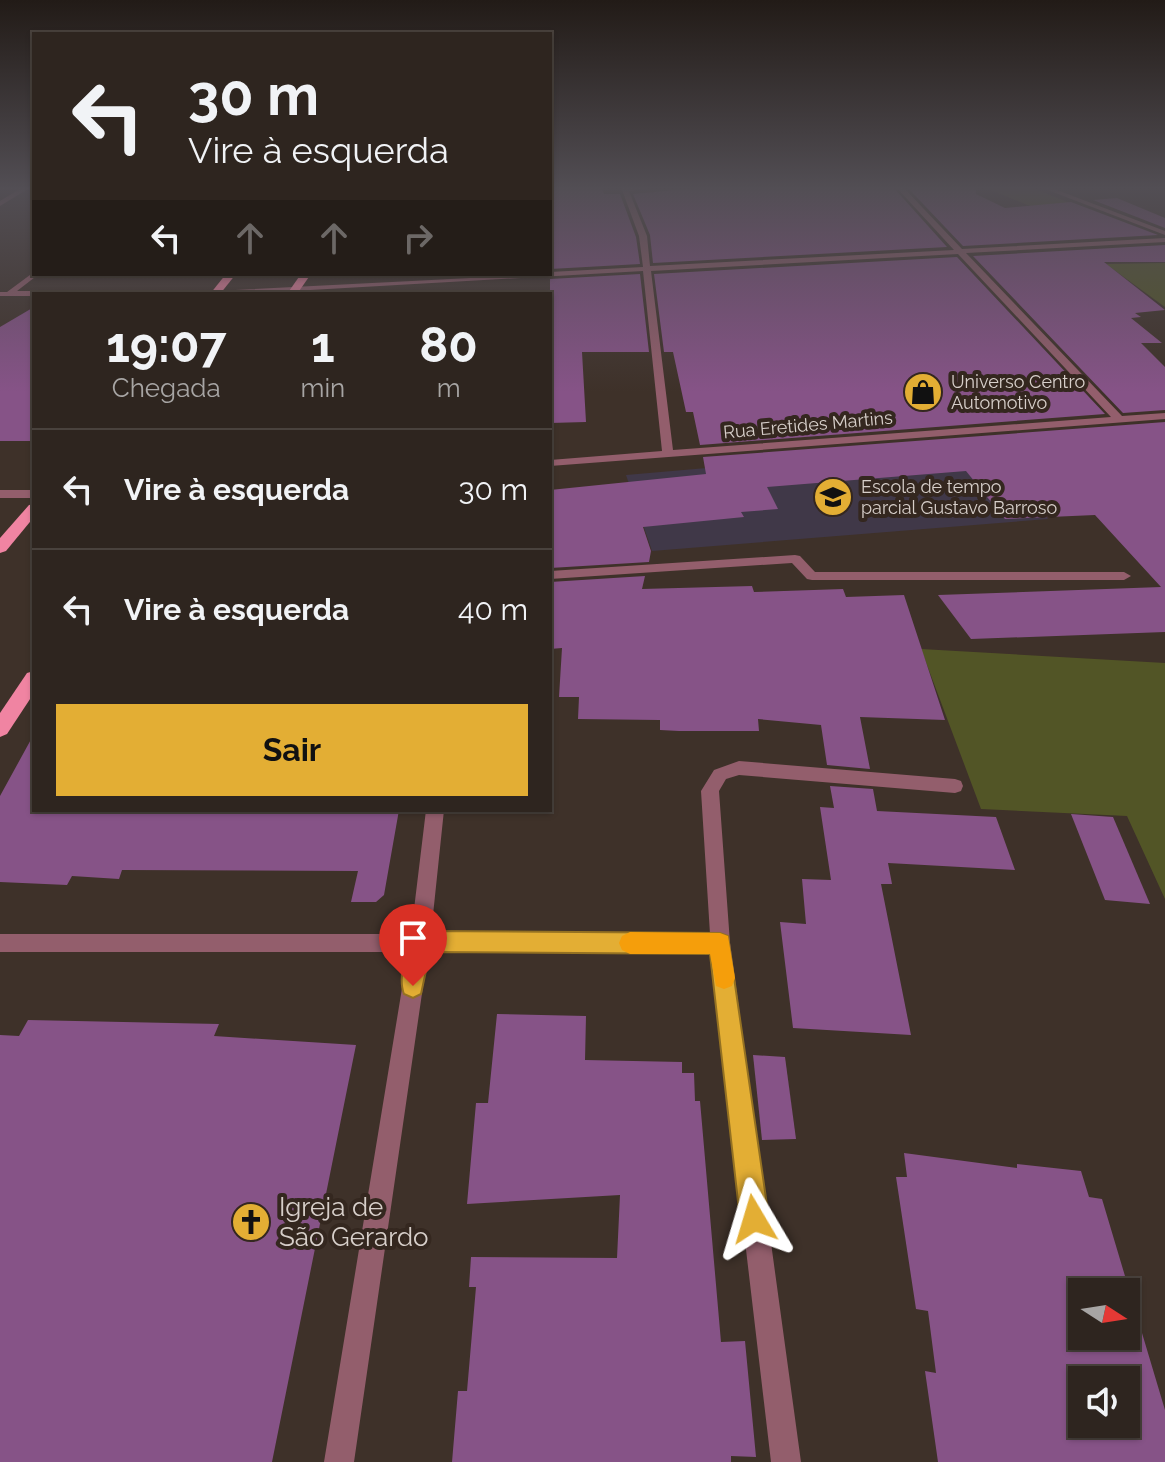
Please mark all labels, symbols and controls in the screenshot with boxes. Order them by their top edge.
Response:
text: 30 m [188,62,319,128]
icon: left [56,64,160,168]
text: Vire à esquerda [188,129,449,171]
icon: left [144,216,188,260]
icon: ahead [228,216,272,260]
icon: ahead [312,216,356,260]
icon: right [396,216,440,260]
text: 19:07 [106,317,226,373]
text: 1 [311,317,335,373]
text: 80 [419,317,478,373]
shop icon: Universo Centro Automotivo [902,371,944,413]
place label: Universo Centro Automotivo [951,371,1085,413]
text: Chegada [112,373,221,403]
text: min [301,373,345,403]
text: m [437,373,461,403]
street label: Rua Eretides Martins [722,407,894,442]
icon: left [56,467,100,511]
text: Vire à esquerda [124,472,349,507]
text: 30 m [458,472,528,507]
school or university icon: Escola de tempo parcial Gustavo Barroso [812,476,854,518]
place label: Escola de tempo parcial Gustavo Barroso [861,476,1057,518]
icon: left [56,587,100,631]
text: Vire à esquerda [124,592,349,627]
text: 40 m [458,592,528,627]
button: Sair [56,704,528,796]
pin [379,904,447,986]
icon: arrive [391,916,435,960]
position arrow [712,1177,796,1261]
place label: Igreja de São Gerardo [279,1192,429,1252]
church icon: Igreja de São Gerardo [230,1201,272,1243]
north arrow [1068,1278,1140,1350]
map controls [1068,1278,1140,1438]
button: sound [1068,1366,1140,1438]

